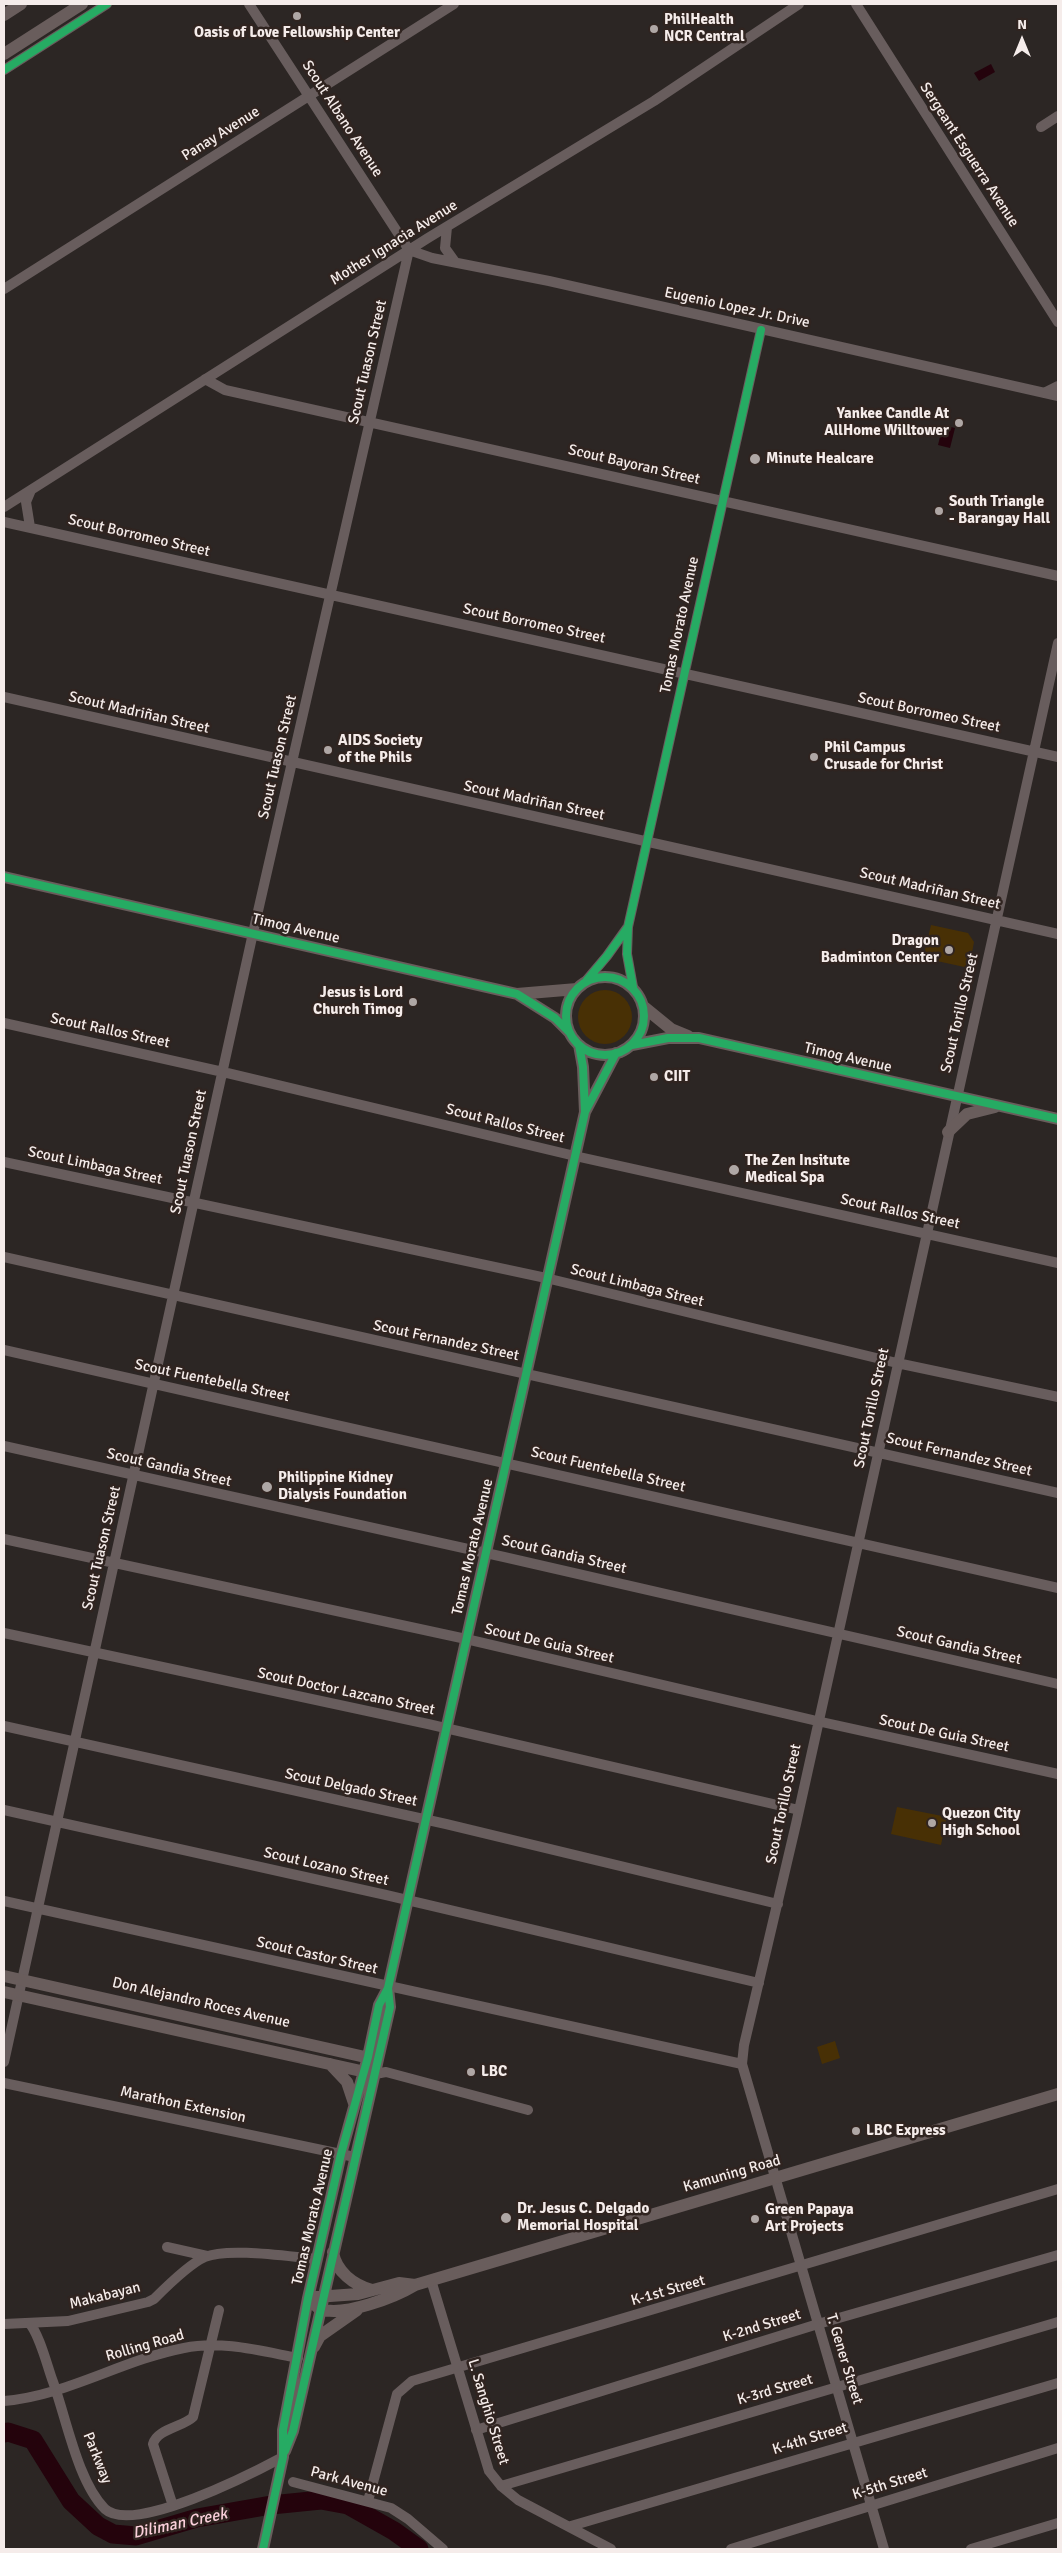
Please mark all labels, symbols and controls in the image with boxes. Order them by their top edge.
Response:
marker: Oasis of Love Fellowship Center [291,10,303,22]
place label: PhilHealth NCR Central [664,11,745,46]
north arrow [997,15,1047,65]
text: N [1017,16,1027,33]
marker: PhilHealth NCR Central [648,23,660,35]
place label: Oasis of Love Fellowship Center [194,24,400,42]
street label: Scout Albano Avenue [298,57,386,181]
street label: Sergeant Esguerra Avenue [916,79,1022,231]
street label: Panay Avenue [179,103,263,165]
street label: Mother Ignacia Avenue [327,197,461,289]
street label: Eugenio Lopez Jr. Drive [663,284,811,332]
street label: Scout Tuason Street [345,298,391,426]
place label: Yankee Candle At AllHome Willtower [824,405,949,440]
marker: Yankee Candle At AllHome Willtower [953,417,965,429]
street label: Scout Bayoran Street [566,441,702,489]
place label: Minute Healcare [766,450,874,468]
marker: Minute Healcare [748,452,762,466]
place label: South Triangle - Barangay Hall [949,493,1050,528]
marker: South Triangle - Barangay Hall [933,505,945,517]
street label: Scout Borromeo Street [66,511,212,561]
street label: Tomas Morato Avenue [657,555,703,695]
street label: Scout Borromeo Street [461,600,607,648]
street label: Scout Madriñan Street [67,688,211,738]
street label: Scout Borromeo Street [856,689,1002,737]
street label: Scout Tuason Street [255,693,301,821]
place label: AIDS Society of the Phils [338,732,423,767]
place label: Phil Campus Crusade for Christ [824,739,943,774]
marker: AIDS Society of the Phils [322,744,334,756]
marker: Phil Campus Crusade for Christ [808,751,820,763]
street label: Scout Madriñan Street [462,777,606,825]
street label: Scout Madriñan Street [858,864,1002,914]
street label: Timog Avenue [250,910,342,948]
place label: Dragon Badminton Center [821,932,939,967]
marker: Dragon Badminton Center [943,944,955,956]
street label: Scout Torillo Street [937,951,983,1075]
place label: Jesus is Lord Church Timog [313,984,403,1019]
marker: Jesus is Lord Church Timog [407,996,419,1008]
street label: Scout Rallos Street [49,1010,171,1052]
street label: Timog Avenue [802,1039,894,1077]
place label: CIIT [664,1068,690,1086]
marker: CIIT [648,1071,660,1083]
street label: Scout Tuason Street [167,1088,211,1216]
street label: Scout Rallos Street [444,1101,566,1147]
street label: Scout Limbaga Street [26,1143,164,1189]
place label: The Zen Insitute Medical Spa [745,1152,850,1187]
marker: The Zen Insitute Medical Spa [727,1163,741,1177]
street label: Scout Rallos Street [839,1191,961,1233]
street label: Scout Limbaga Street [568,1261,706,1311]
street label: Scout Fernandez Street [371,1317,521,1365]
street label: Scout Torillo Street [850,1346,894,1470]
street label: Scout Fuentebella Street [133,1356,291,1406]
street label: Scout Fernandez Street [884,1429,1034,1481]
street label: Scout Fuentebella Street [529,1443,687,1497]
street label: Scout Gandia Street [105,1445,233,1491]
place label: Philippine Kidney Dialysis Foundation [278,1469,407,1504]
street label: Tomas Morato Avenue [449,1477,497,1617]
marker: Philippine Kidney Dialysis Foundation [260,1480,274,1494]
street label: Scout Tuason Street [79,1484,125,1612]
street label: Scout Gandia Street [500,1532,628,1578]
street label: Scout De Guia Street [483,1620,615,1668]
street label: Scout Gandia Street [895,1623,1023,1669]
street label: Scout Doctor Lazcano Street [256,1664,436,1720]
street label: Scout De Guia Street [877,1711,1011,1757]
street label: Scout Torillo Street [762,1742,806,1866]
street label: Scout Delgado Street [283,1765,419,1811]
place label: Quezon City High School [942,1805,1020,1840]
marker: Quezon City High School [926,1817,938,1829]
street label: Scout Lozano Street [262,1844,390,1890]
street label: Scout Castor Street [255,1933,379,1979]
street label: Don Alejandro Roces Avenue [110,1974,292,2032]
place label: LBC [481,2063,507,2081]
marker: LBC [465,2066,477,2078]
street label: Marathon Extension [118,2083,248,2127]
place label: LBC Express [866,2122,946,2140]
marker: LBC Express [850,2125,862,2137]
street label: Tomas Morato Avenue [289,2147,337,2287]
street label: Kamuning Road [681,2152,783,2196]
place label: Dr. Jesus C. Delgado Memorial Hospital [517,2200,649,2235]
place label: Green Papaya Art Projects [765,2201,854,2236]
marker: Dr. Jesus C. Delgado Memorial Hospital [499,2211,513,2225]
marker: Green Papaya Art Projects [749,2213,761,2225]
street label: K-1st Street [629,2272,707,2310]
street label: Makabayan [68,2278,142,2314]
street label: K-2nd Street [721,2306,803,2346]
street label: T. Gener Street [822,2311,866,2407]
street label: Rolling Road [104,2326,186,2366]
street label: L. Sanghio Street [463,2357,513,2467]
street label: K-3rd Street [735,2371,815,2409]
street label: K-4th Street [770,2419,850,2459]
street label: Parkway [79,2430,115,2486]
street label: Park Avenue [308,2463,390,2501]
street label: K-5th Street [850,2464,930,2504]
water label: Diliman Creek [131,2505,229,2543]

